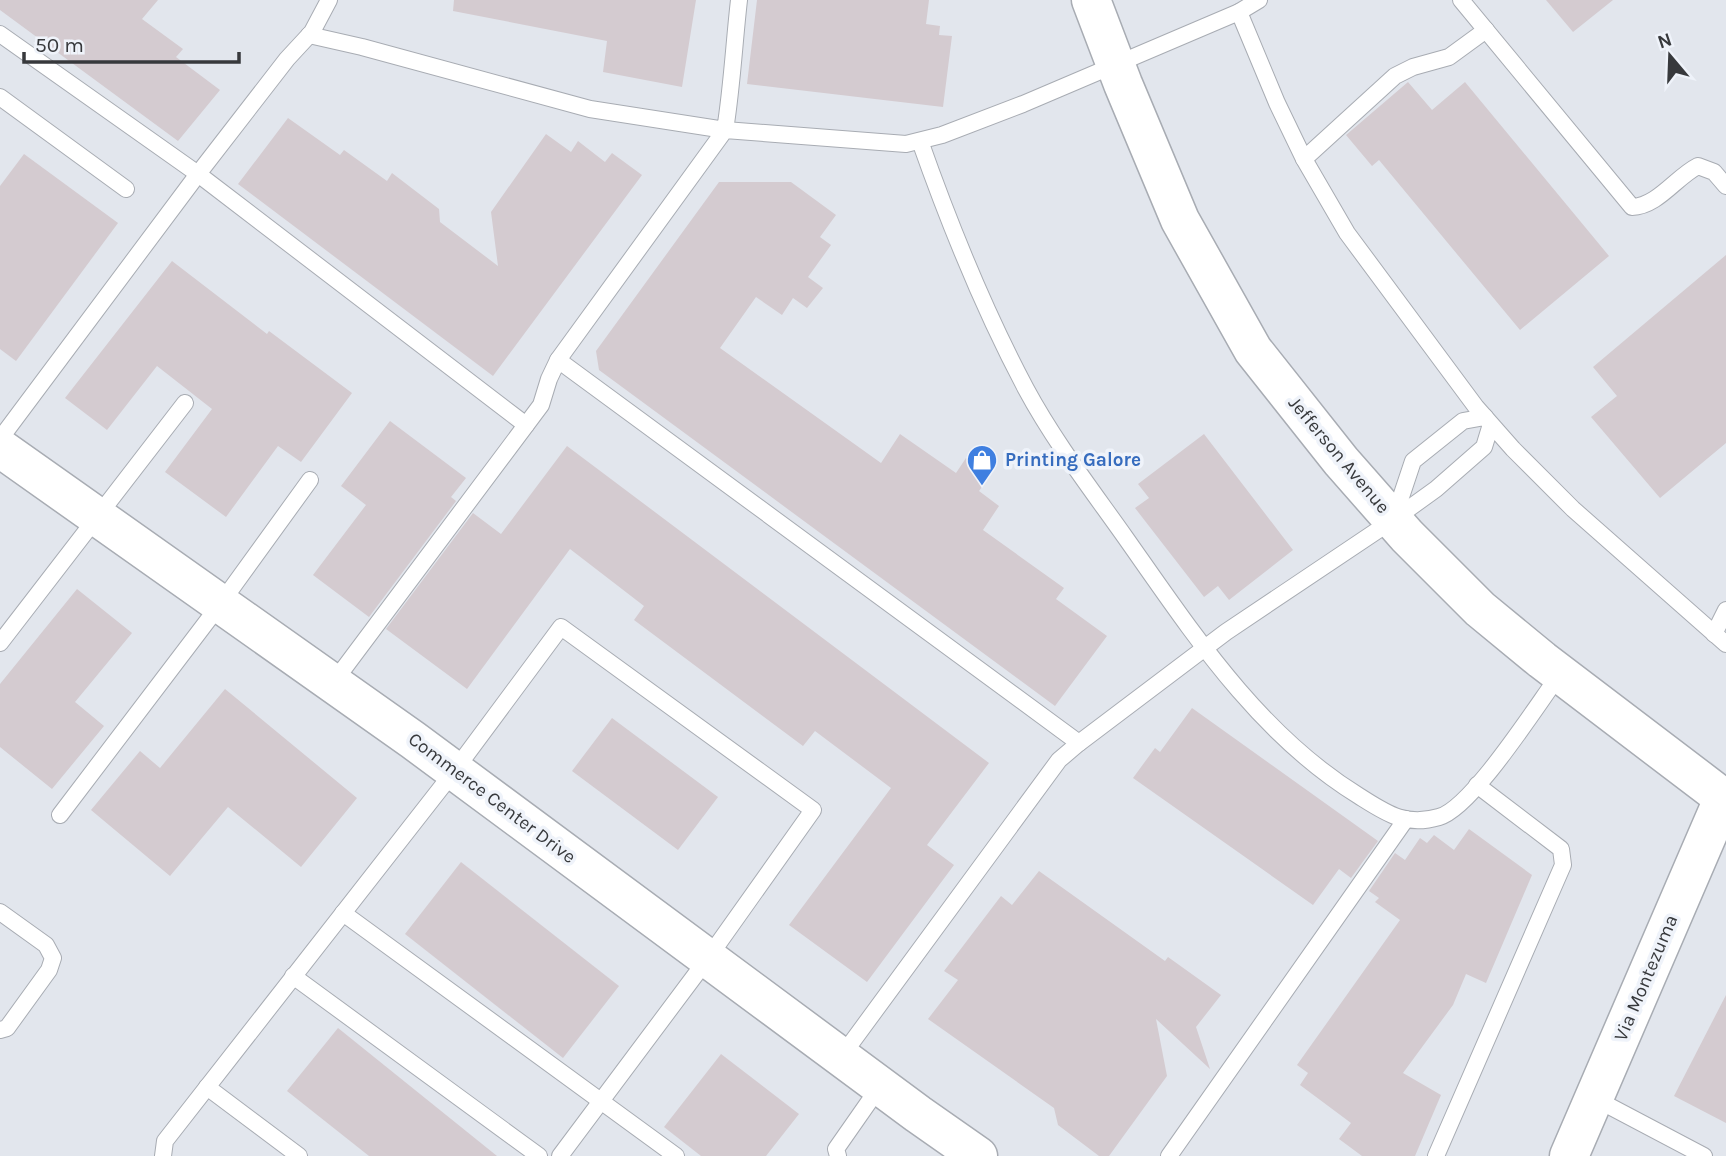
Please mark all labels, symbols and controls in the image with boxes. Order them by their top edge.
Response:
scale bar [24,21,240,65]
north arrow [1635,21,1705,91]
text: N [1655,28,1675,53]
text: 50 m [35,33,84,57]
street label: Jefferson Avenue [1284,392,1394,518]
shop icon: Printing Galore [965,443,999,487]
place label: Printing Galore [1005,449,1141,471]
street label: Commerce Center Drive [404,728,580,868]
street label: Via Montezuma [1610,912,1682,1044]

